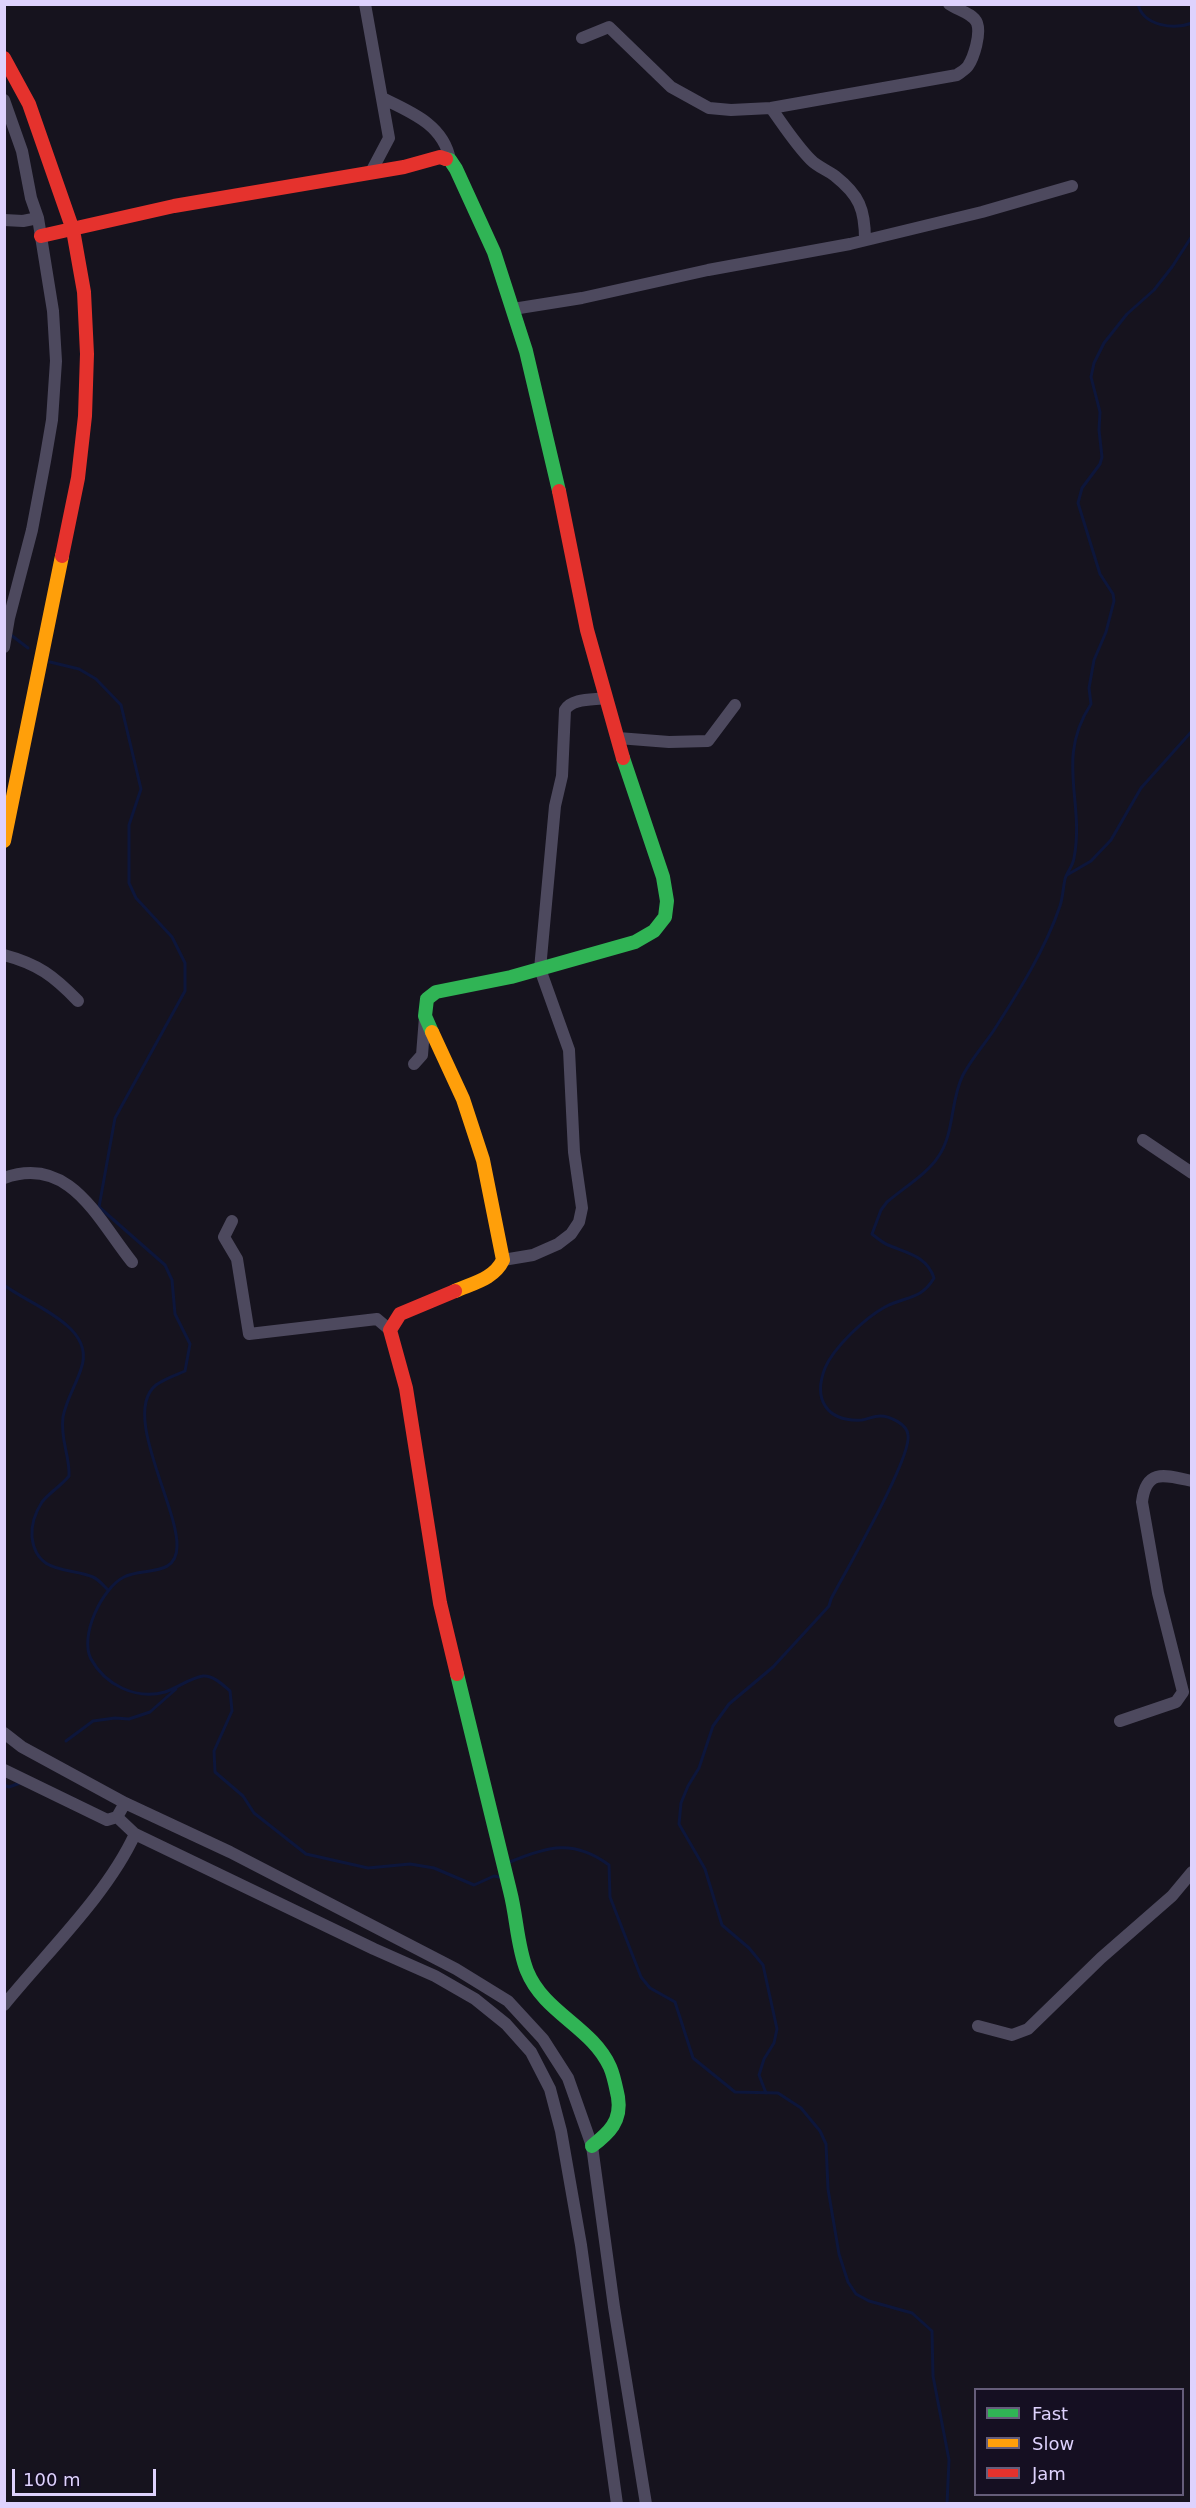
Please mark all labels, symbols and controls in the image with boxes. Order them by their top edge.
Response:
legend [974,2388,1184,2496]
text: Fast [1032,2403,1068,2424]
text: Slow [1032,2433,1074,2454]
scale bar [15,2457,159,2495]
text: Jam [1032,2463,1066,2484]
text: 100 m [23,2469,81,2490]

